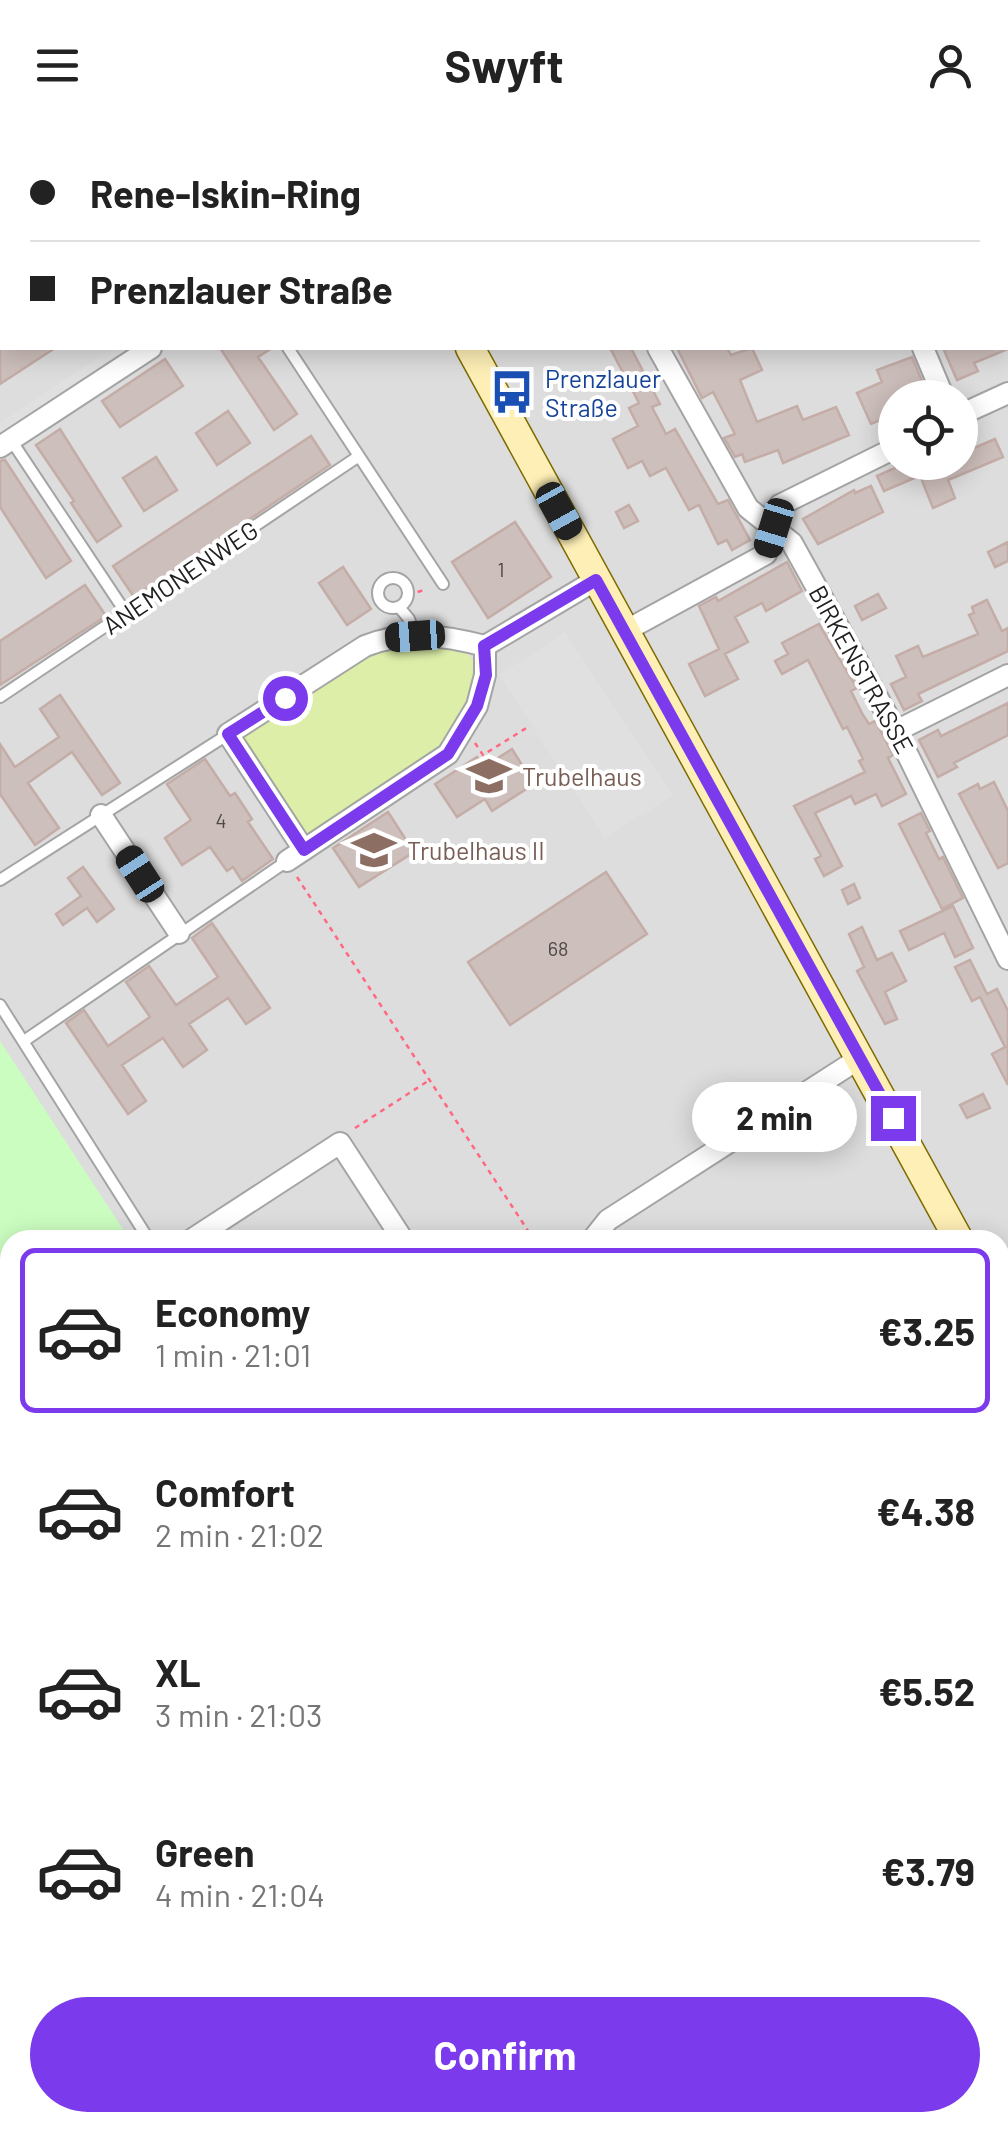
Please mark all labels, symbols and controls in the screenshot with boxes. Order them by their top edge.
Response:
icon: menu [30,38,85,93]
text: Swyft [444,38,564,92]
icon: person [923,38,978,93]
text: Rene-Iskin-Ring [90,170,361,216]
text: Prenzlauer Straße [90,266,393,312]
place label: Prenzlauer Straße [545,363,661,422]
bus stop icon: Prenzlauer Straße [488,368,536,416]
map controls [878,380,978,480]
button: locate [878,380,978,480]
car [531,477,587,545]
car [751,495,797,561]
street label: ANEMONENWEG [97,514,263,640]
house number: 1 [498,557,505,581]
street label: BIRKENSTRASSE [803,580,921,758]
car [384,619,446,653]
route start [263,676,308,721]
school or university icon: Trubelhaus [465,752,513,800]
place label: Trubelhaus [522,761,642,791]
house number: 4 [215,808,227,832]
school or university icon: Trubelhaus II [350,826,398,874]
place label: Trubelhaus II [407,835,545,865]
car [111,841,169,907]
house number: 68 [548,936,568,960]
callout: 2 min [693,1083,858,1153]
route end [871,1096,916,1141]
text: 2 min [736,1098,813,1136]
icon: car [35,1286,125,1376]
text: Economy [155,1289,310,1335]
text: €3.25 [878,1308,975,1354]
text: 1 min · 21:01 [155,1335,311,1373]
icon: car [35,1466,125,1556]
text: Comfort [155,1469,295,1515]
text: €4.38 [877,1488,975,1534]
text: 2 min · 21:02 [155,1515,324,1553]
icon: car [35,1646,125,1736]
text: XL [155,1649,201,1695]
text: €5.52 [878,1668,975,1714]
text: 3 min · 21:03 [155,1695,323,1733]
icon: car [35,1826,125,1916]
text: Green [155,1829,255,1875]
text: €3.79 [881,1848,975,1894]
text: 4 min · 21:04 [155,1875,325,1913]
button: Confirm [30,1997,980,2112]

